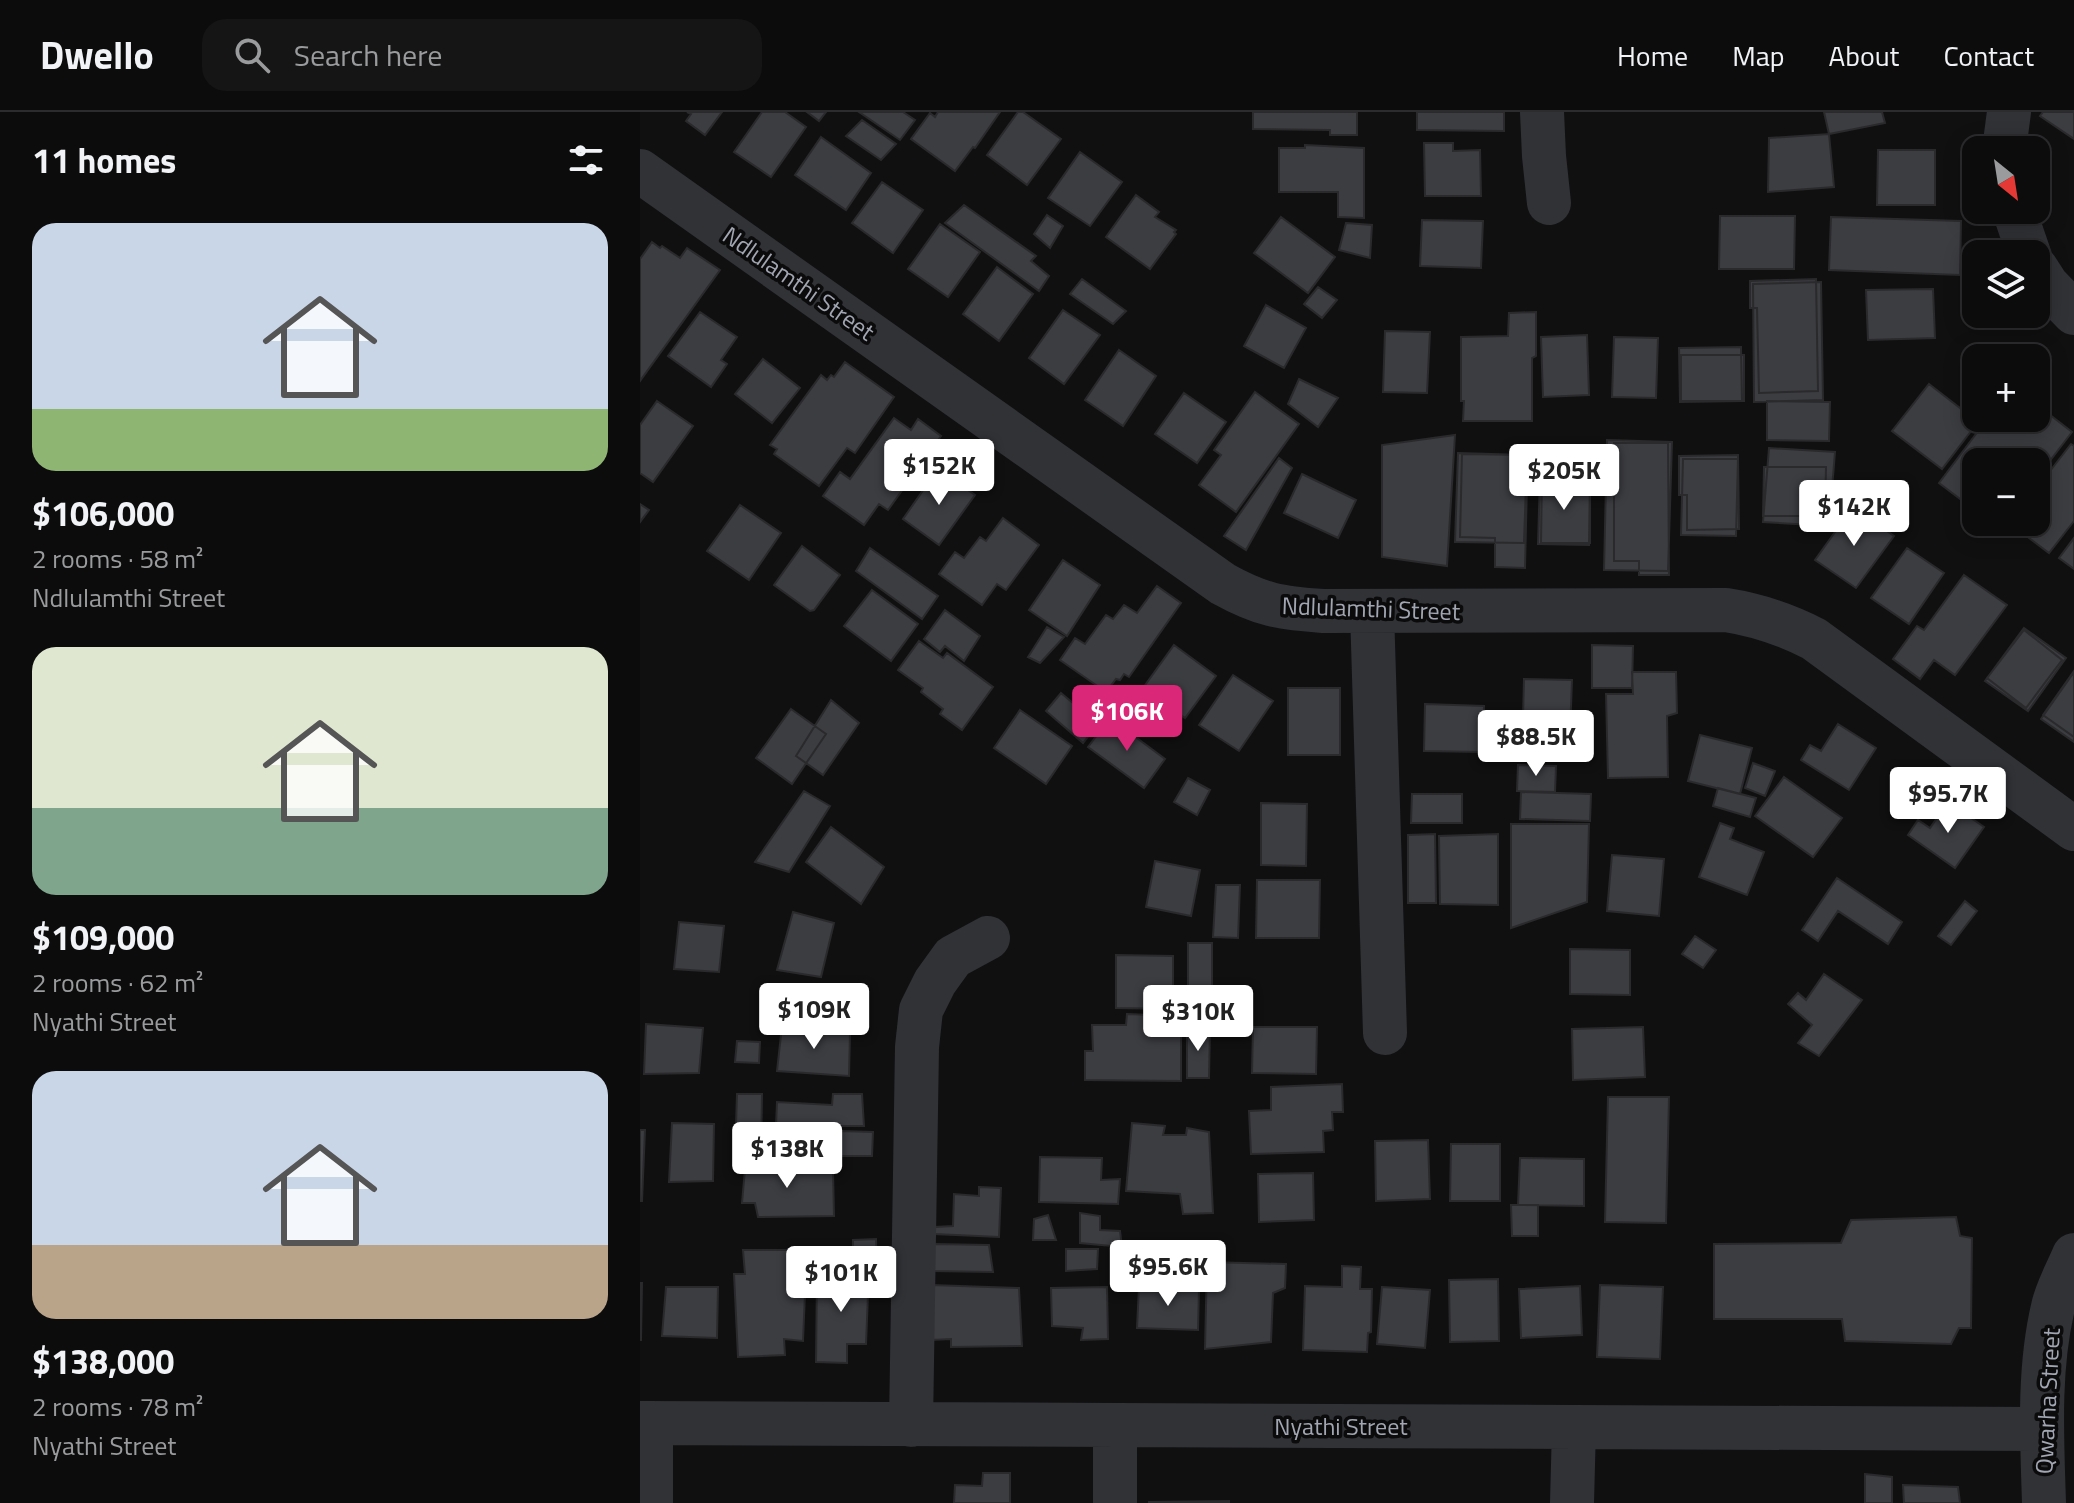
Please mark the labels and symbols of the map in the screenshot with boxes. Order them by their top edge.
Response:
north arrow [1962,136,2050,224]
street label: Ndlulamthi Street [716,217,883,349]
pin: $152K [883,439,995,507]
pin: $205K [1508,444,1620,512]
pin: $142K [1798,480,1910,548]
street label: Ndlulamthi Street [1281,587,1461,629]
pin: $106K [1071,685,1183,753]
pin: $88.5K [1471,710,1601,778]
pin: $95.7K [1883,767,2013,835]
pin: $109K [758,983,870,1051]
pin: $310K [1142,985,1254,1053]
pin: $138K [731,1122,843,1190]
pin: $95.6K [1103,1240,1233,1308]
pin: $101K [785,1246,897,1314]
street label: Qwarha Street [2025,1326,2069,1475]
street label: Nyathi Street [1274,1408,1408,1444]

